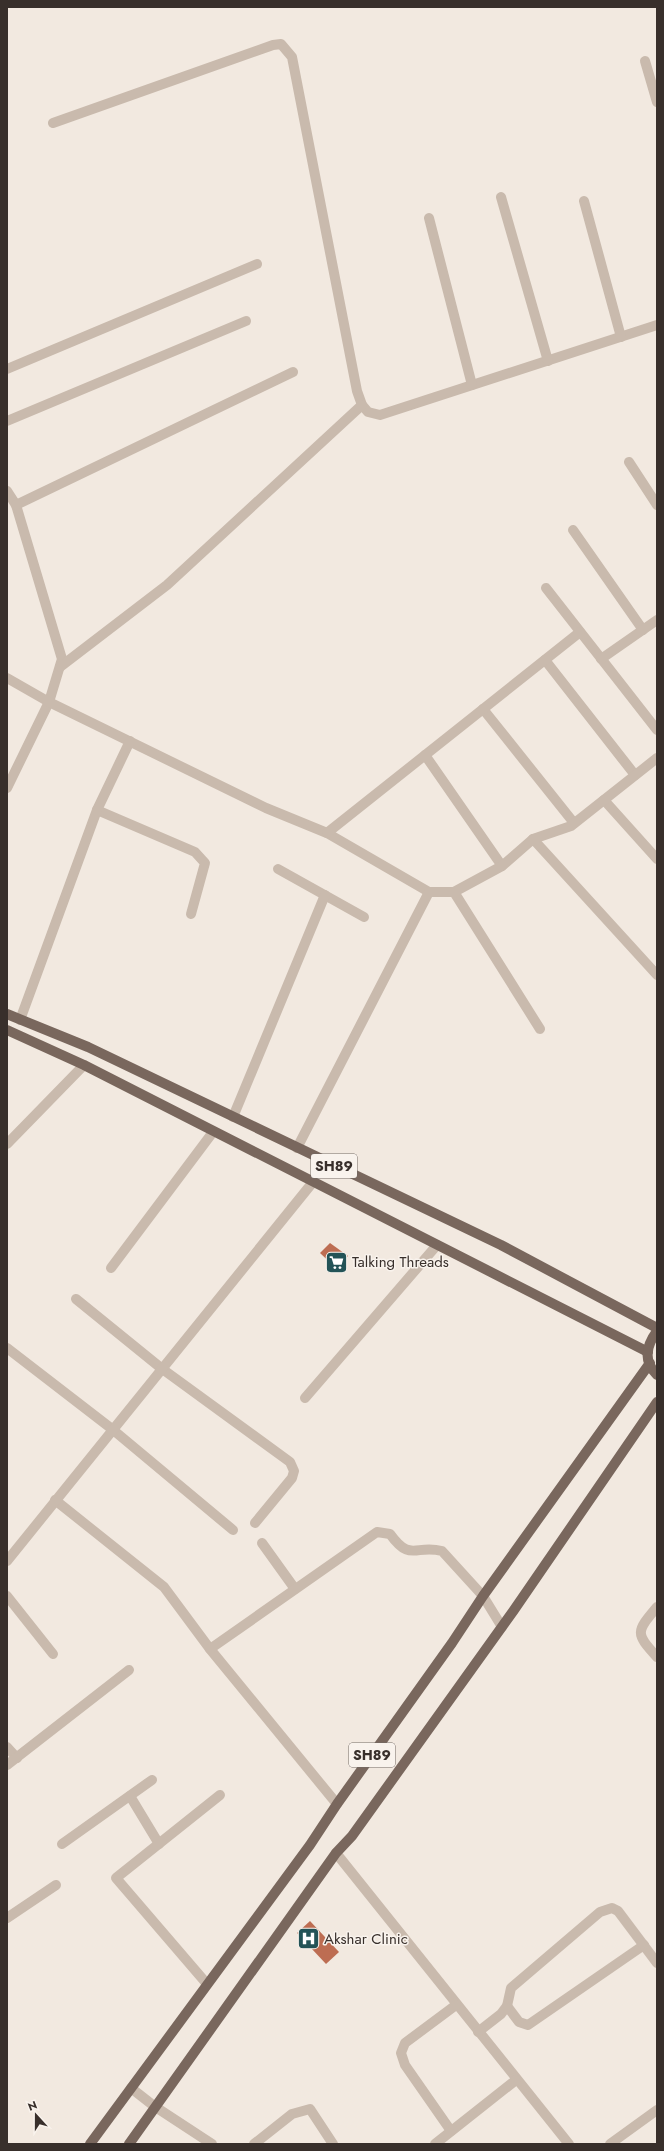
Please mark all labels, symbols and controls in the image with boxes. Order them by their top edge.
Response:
road number: SH89 [311,1154,357,1178]
supermarket icon: Talking Threads [323,1249,349,1275]
place label: Talking Threads [352,1251,449,1273]
road number: SH89 [349,1743,395,1767]
hospital icon: Akshar Clinic [296,1926,322,1952]
place label: Akshar Clinic [324,1928,408,1950]
north arrow [16,2095,56,2135]
text: N [25,2097,39,2115]

